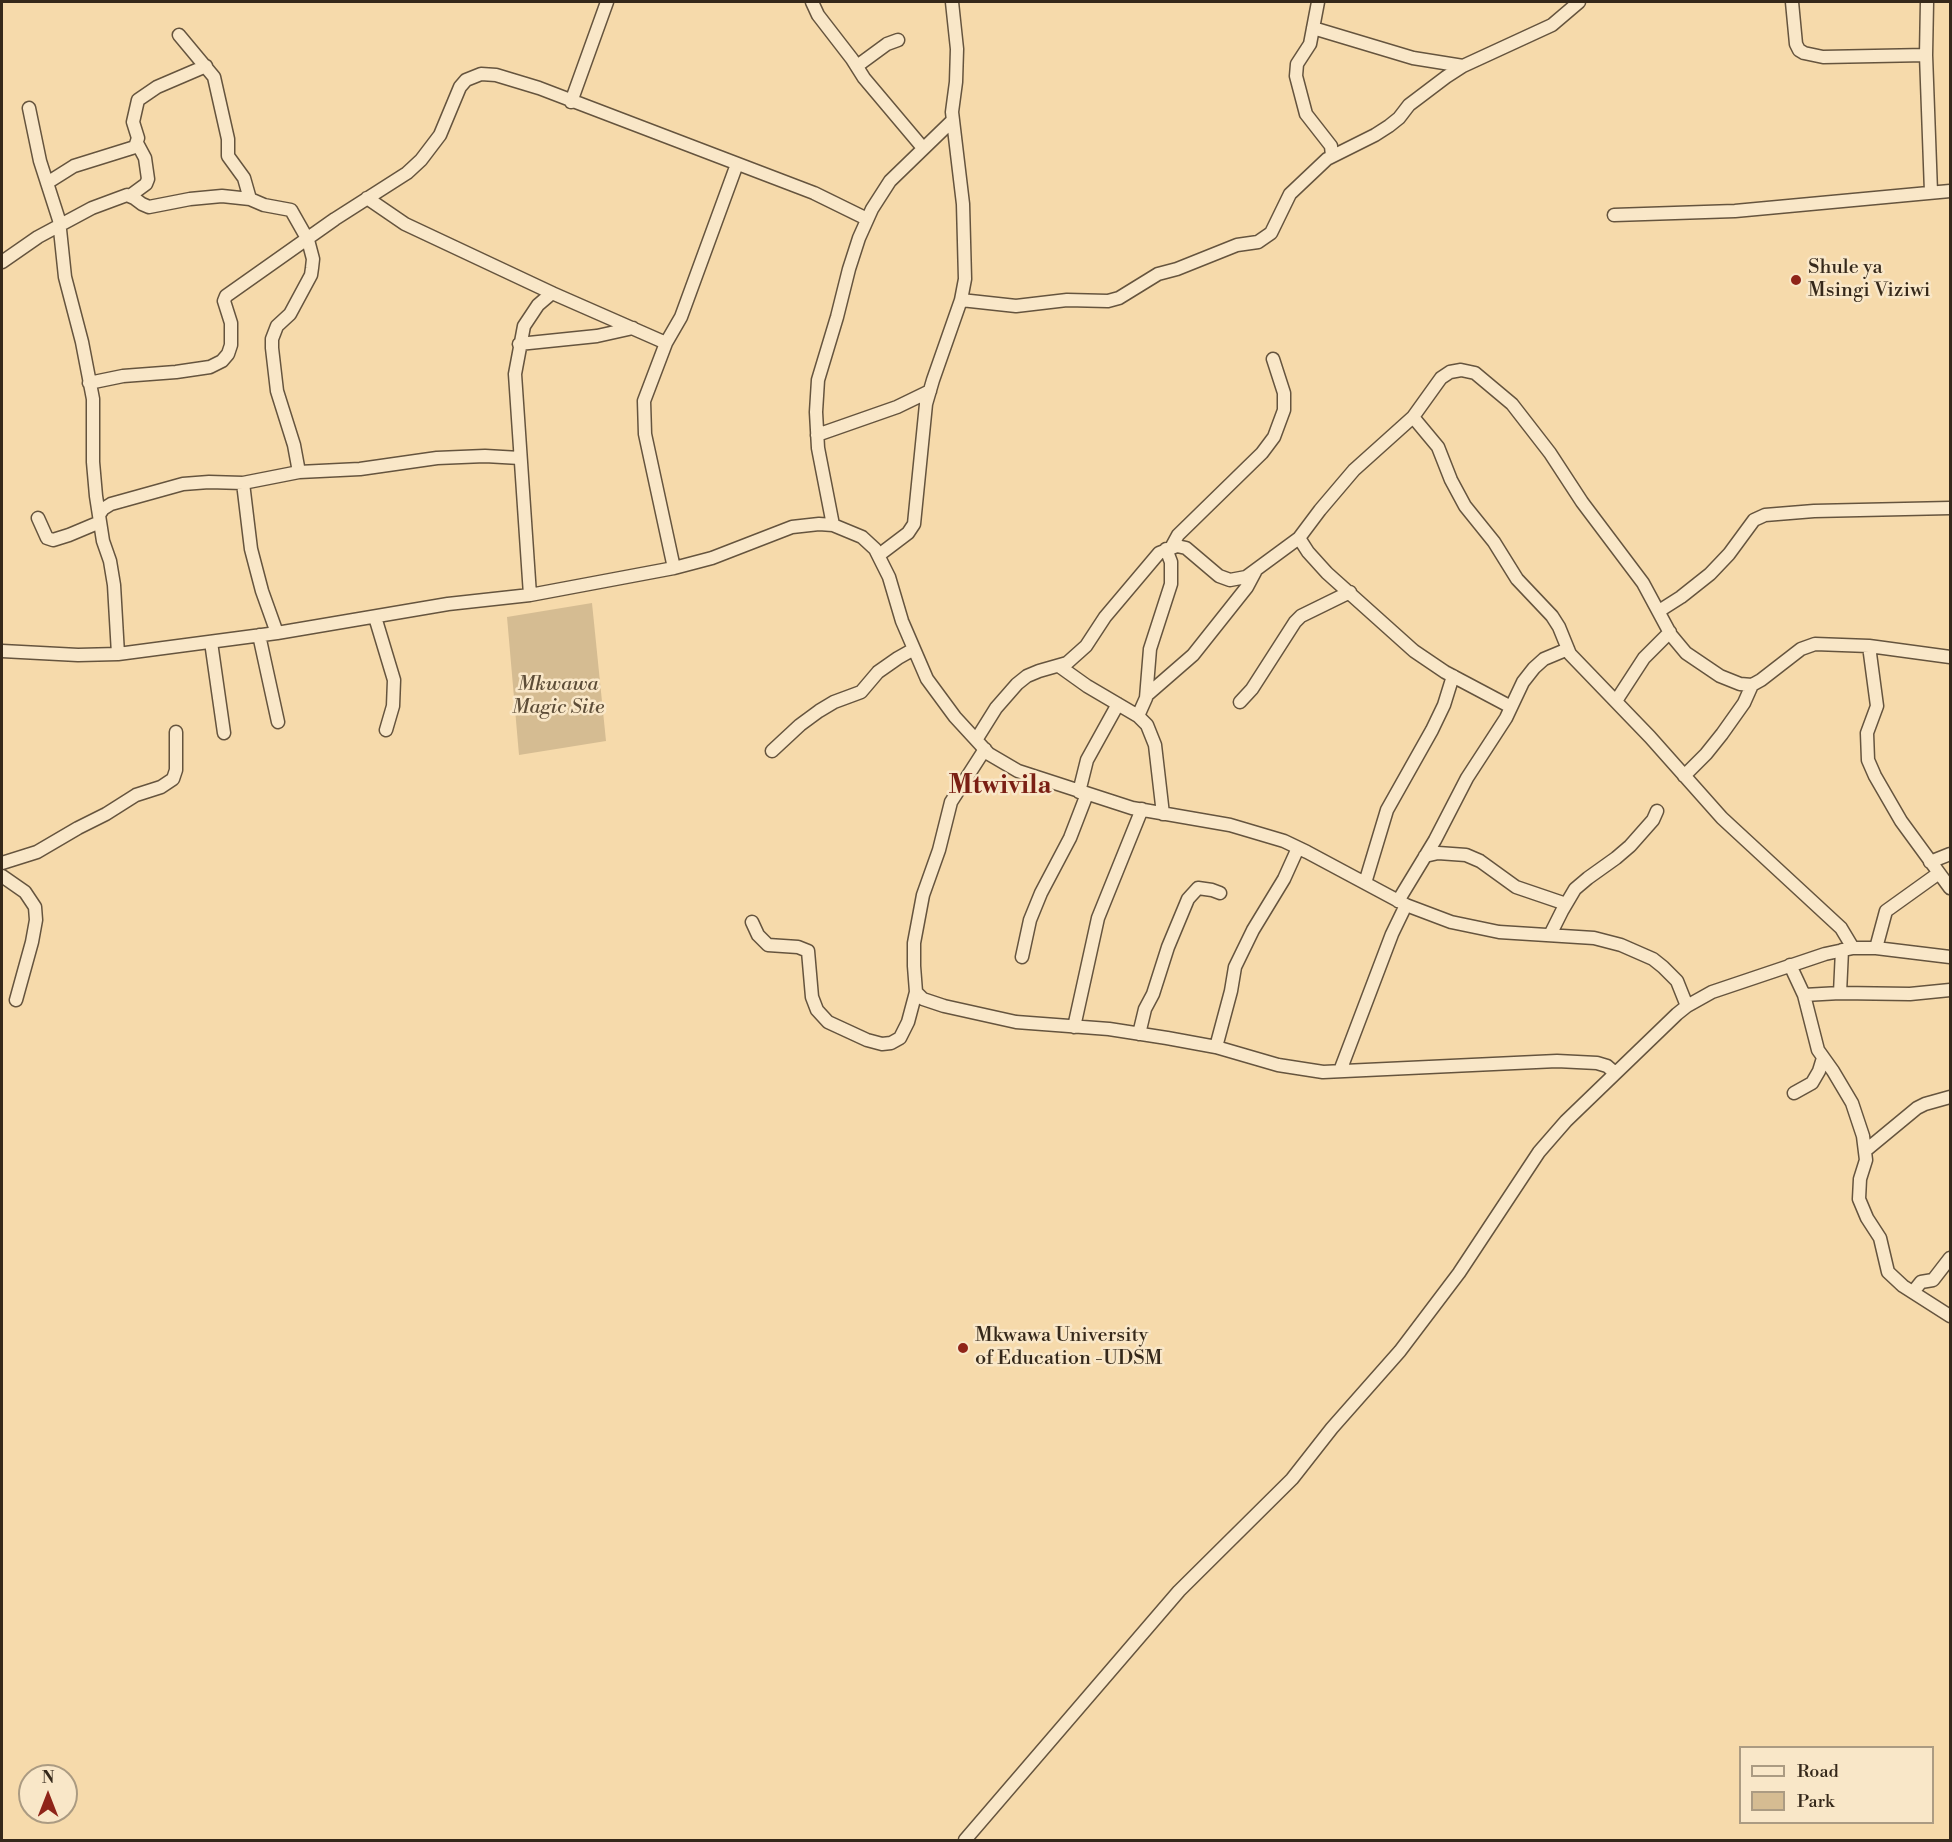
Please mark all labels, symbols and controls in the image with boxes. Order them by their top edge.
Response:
place label: Shule ya Msingi Viziwi [1808,256,1930,303]
marker: Shule ya Msingi Viziwi [1789,273,1803,287]
park label: Mkwawa Magic Site [512,673,604,720]
district label: Mtwivila [948,771,1052,803]
place label: Mkwawa University of Education -UDSM [975,1324,1162,1371]
marker: Mkwawa University of Education -UDSM [956,1341,970,1355]
legend [1739,1746,1934,1824]
text: Road [1797,1760,1839,1783]
north arrow [18,1764,78,1824]
text: N [42,1768,54,1788]
text: Park [1797,1790,1834,1813]

